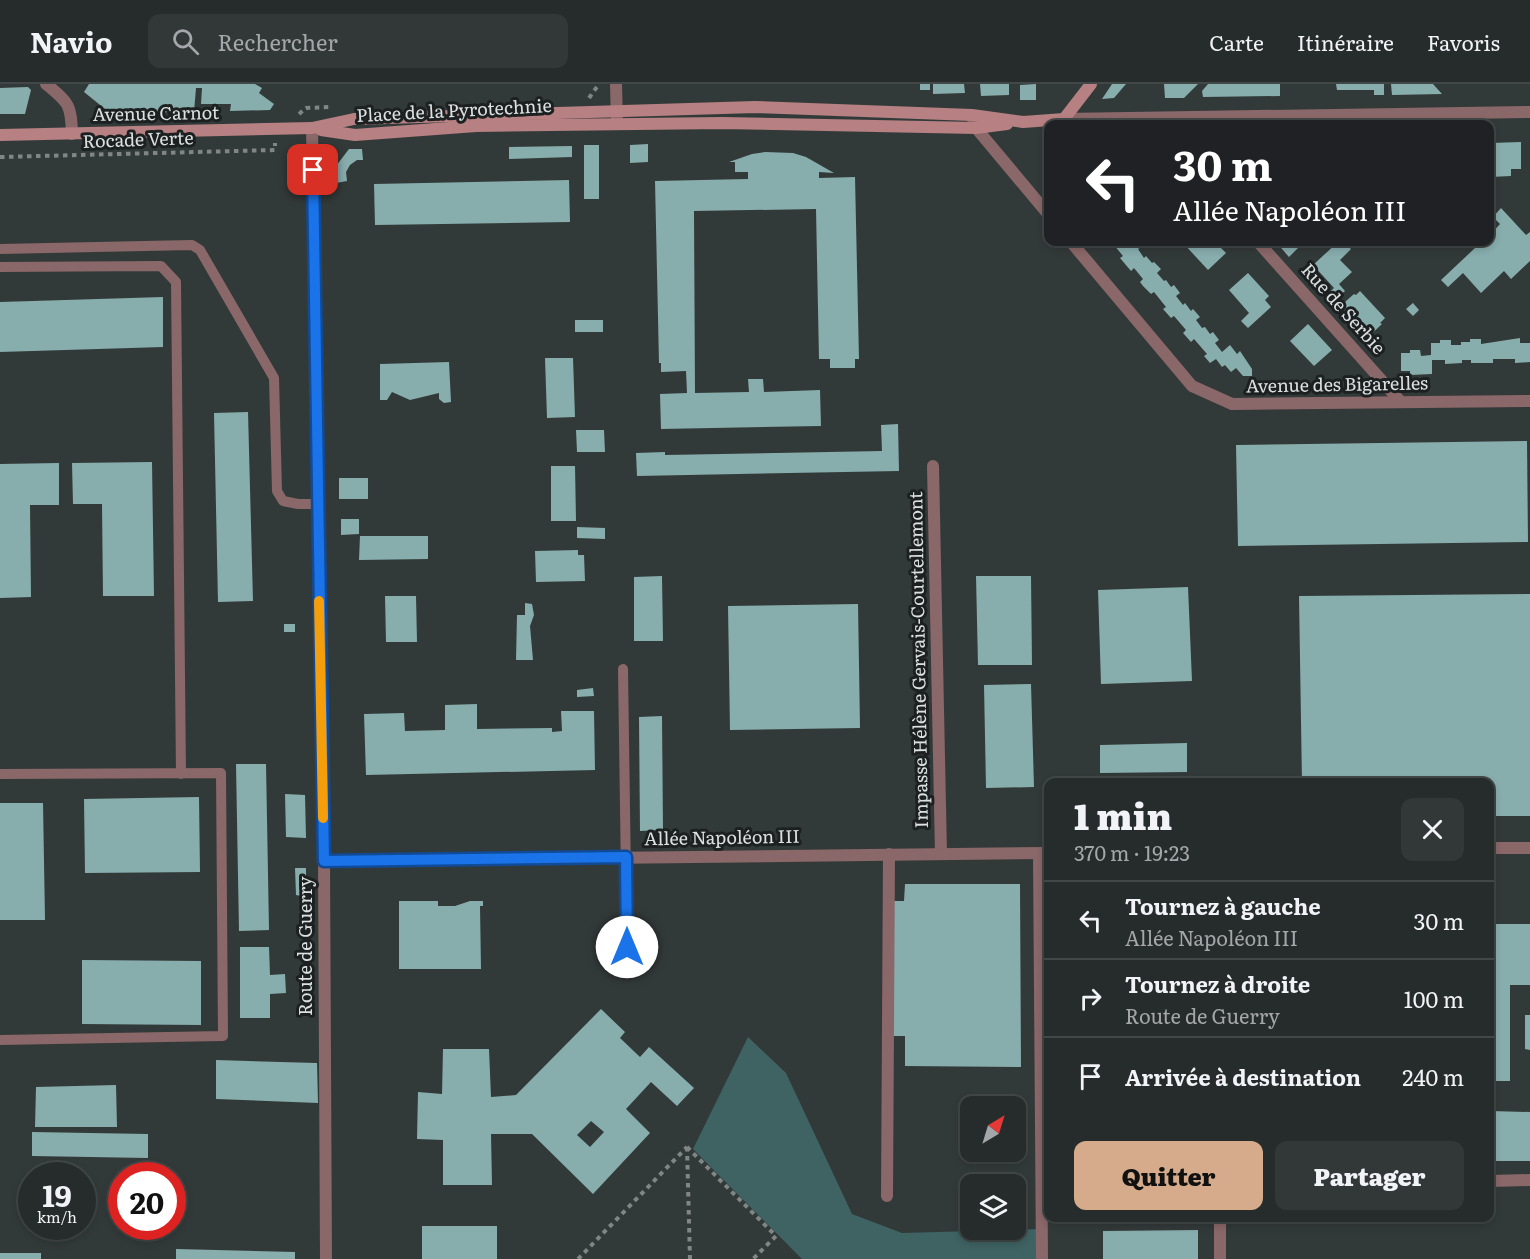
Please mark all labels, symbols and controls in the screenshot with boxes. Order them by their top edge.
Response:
search box [148,14,568,68]
text: Navio [30,20,112,62]
icon: search [169,25,202,58]
text: Rechercher [217,25,338,58]
text: Carte [1209,26,1264,57]
text: Itinéraire [1297,26,1394,57]
text: Favoris [1427,26,1500,57]
street label: Place de la Pyrotechnie [356,91,552,128]
street label: Avenue Carnot [92,98,220,127]
street label: Rocade Verte [82,123,194,154]
text: 30 m [1173,132,1273,194]
pin [287,144,338,195]
icon: left [1074,144,1152,222]
icon: arrive [296,153,329,186]
text: Allée Napoléon III [1173,189,1406,229]
street label: Rue de Serbie [1296,256,1393,360]
street label: Avenue des Bigarelles [1246,368,1428,399]
street label: Impasse Hélène Gervais-Courtellemont [901,491,934,829]
text: 1 min [1074,788,1172,841]
button: close [1401,798,1464,861]
street label: Allée Napoléon III [644,822,800,851]
text: 370 m · 19:23 [1074,837,1190,867]
street label: Route de Guerry [291,876,318,1016]
text: Tournez à gauche [1125,889,1321,922]
icon: left [1074,904,1107,937]
text: 30 m [1414,904,1464,937]
position arrow [595,915,659,979]
text: Allée Napoléon III [1125,922,1298,952]
text: Tournez à droite [1125,967,1310,1000]
icon: right [1074,982,1107,1015]
text: 100 m [1404,982,1464,1015]
text: Route de Guerry [1125,1000,1280,1030]
icon: arrive [1074,1060,1107,1093]
text: Arrivée à destination [1125,1060,1361,1093]
text: 240 m [1402,1060,1464,1093]
north arrow [960,1096,1026,1162]
map controls [960,1096,1026,1240]
button: Quitter [1074,1141,1263,1210]
button: Partager [1275,1141,1464,1210]
speed limit sign: 20 [108,1162,186,1240]
text: 19 [42,1172,72,1216]
button: layers [960,1174,1026,1240]
text: km/h [37,1205,77,1228]

